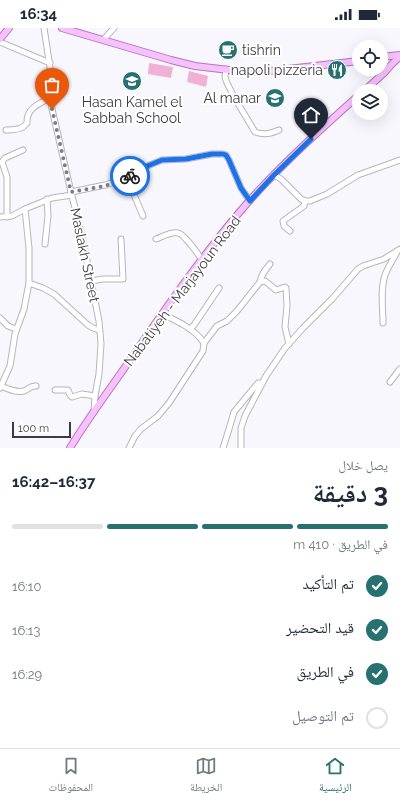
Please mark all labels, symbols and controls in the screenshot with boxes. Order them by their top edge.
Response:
text: 16:34 [20,5,57,23]
cafe icon: tishrin [217,39,239,61]
map controls [352,40,388,120]
button: locate [352,40,388,76]
place label: tishrin [242,42,281,58]
restaurant icon: napoli pizzeria [326,59,348,81]
place label: napoli pizzeria [231,62,323,78]
pin [35,68,69,109]
school or university icon: Hasan Kamel el Sabbah School [121,70,143,92]
icon: bag [41,74,63,96]
button: layers [352,84,388,120]
school or university icon: Al manar [264,87,286,109]
place label: Al manar [203,90,261,106]
place label: Hasan Kamel el Sabbah School [82,94,183,126]
pin [294,98,328,139]
icon: home [300,104,322,126]
courier [110,156,150,196]
icon: bike [119,165,141,187]
street label: Maslakh Street [67,206,103,304]
street label: Nabatiyeh - Marjayoun Road [120,213,244,369]
scale bar [12,420,71,439]
text: 100 m [18,422,49,435]
text: يصل خلال [338,458,388,473]
text: 16:37–16:42 [12,473,95,491]
text: 3 دقيقة [313,478,388,508]
text: في الطريق · 410 m [293,537,388,552]
text: تم التأكيد [302,575,354,593]
icon: check [366,575,388,597]
text: 16:10 [12,579,41,594]
text: قيد التحضير [286,619,354,637]
icon: check [366,619,388,641]
text: 16:13 [12,623,40,638]
text: في الطريق [297,663,354,681]
icon: check [366,663,388,685]
text: 16:29 [12,667,42,682]
text: تم التوصيل [292,707,354,725]
tab: المحفوظات [48,755,93,798]
tab: الخريطة [190,755,222,798]
tab: الرئيسية [319,755,352,798]

